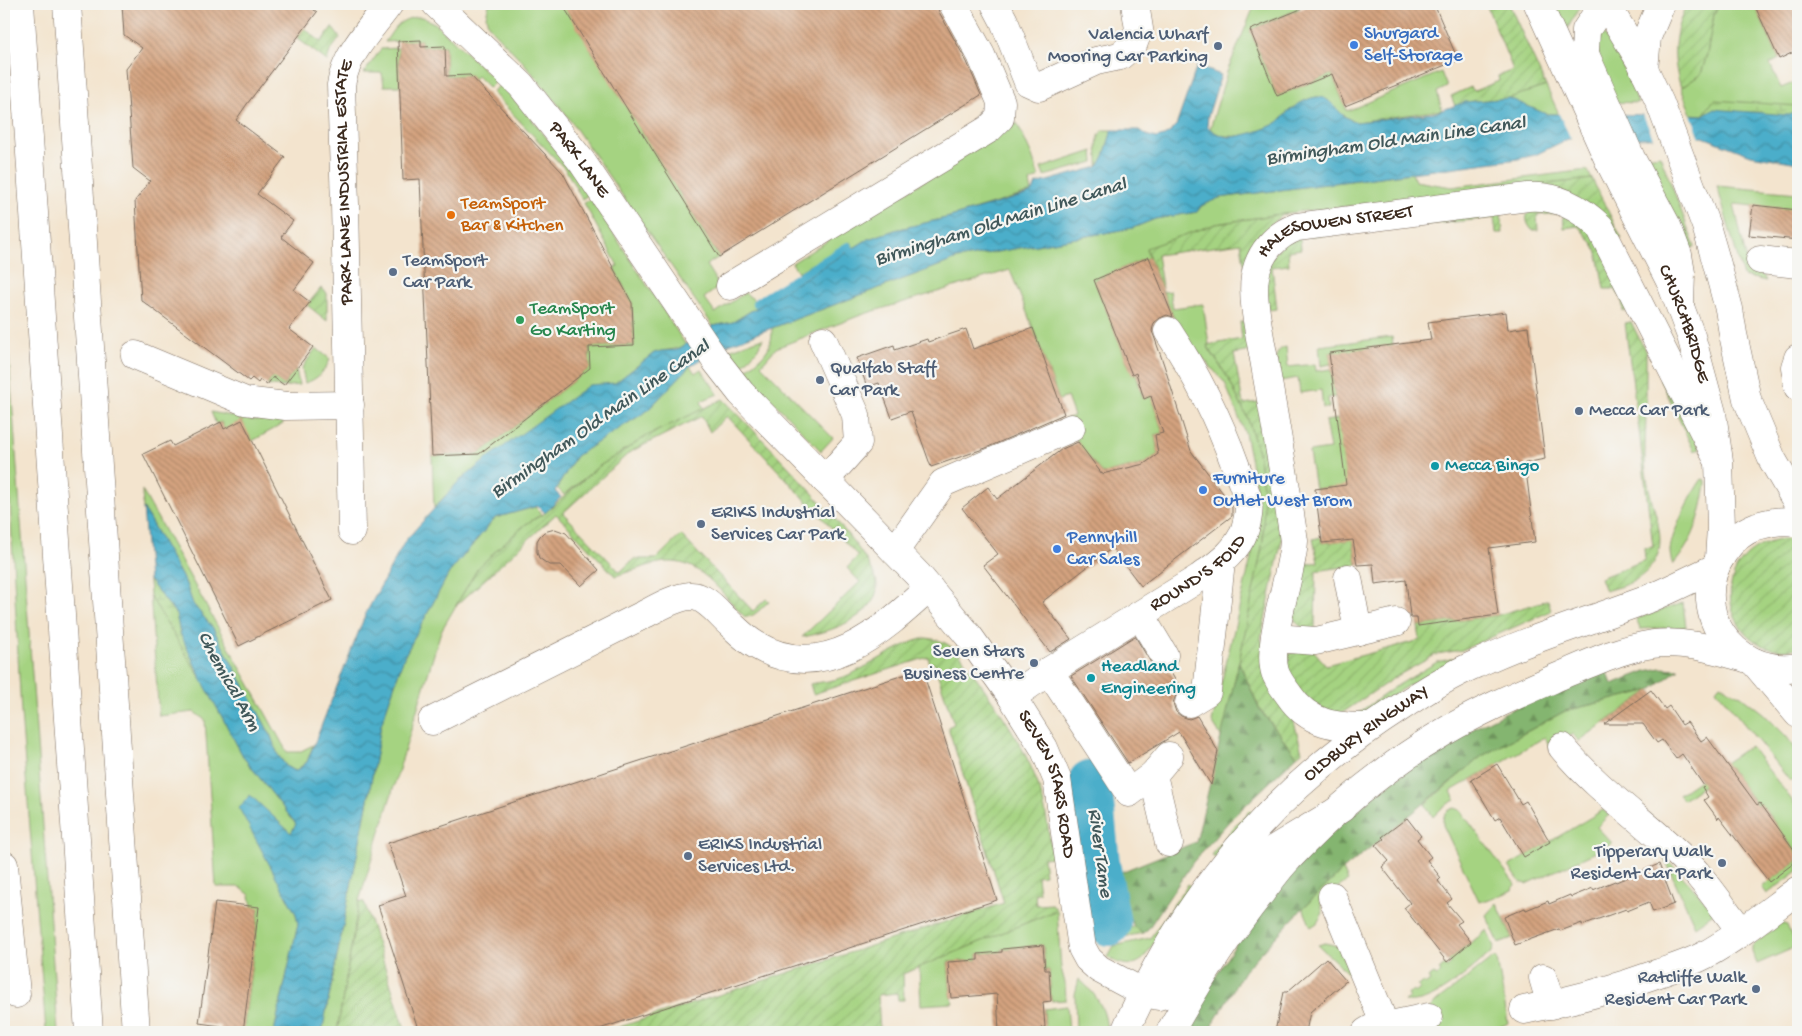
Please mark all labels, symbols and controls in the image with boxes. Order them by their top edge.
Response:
place label: Shurgard Self-Storage [1364,23,1463,68]
place label: Valencia Wharf Mooring Car Parking [1048,24,1210,69]
marker: Shurgard Self-Storage [1348,39,1360,51]
marker: Valencia Wharf Mooring Car Parking [1212,40,1224,52]
street label: PARK LANE INDUSTRIAL ESTATE [329,55,360,306]
water label: Birmingham Old Main Line Canal [1265,112,1529,172]
street label: PARK LANE [542,116,615,203]
water label: Birmingham Old Main Line Canal [873,173,1131,272]
place label: TeamSport Bar & Kitchen [460,193,564,238]
street label: HALESOWEN STREET [1253,200,1415,262]
marker: TeamSport Bar & Kitchen [445,209,457,221]
place label: TeamSport Car Park [402,250,489,295]
street label: CHURCHBRIDGE [1652,261,1715,387]
marker: TeamSport Car Park [387,266,399,278]
place label: TeamSport Go Karting [529,298,616,343]
marker: TeamSport Go Karting [514,314,526,326]
water label: Birmingham Old Main Line Canal [487,335,716,504]
place label: Qualfab Staff Car Park [830,358,938,403]
marker: Qualfab Staff Car Park [814,374,826,386]
place label: Mecca Car Park [1589,400,1710,423]
marker: Mecca Car Park [1573,405,1585,417]
place label: Mecca Bingo [1445,455,1540,478]
marker: Mecca Bingo [1429,460,1441,472]
place label: Furniture Outlet West Brom [1212,468,1353,513]
marker: Furniture Outlet West Brom [1197,484,1209,496]
place label: ERIKS Industrial Services Car Park [711,502,846,547]
marker: ERIKS Industrial Services Car Park [695,518,707,530]
place label: Pennyhill Car Sales [1066,527,1140,572]
street label: ROUND'S FOLD [1146,530,1252,617]
marker: Pennyhill Car Sales [1051,543,1063,555]
water label: Chemical Arm [191,628,265,737]
place label: Seven Stars Business Centre [903,641,1025,686]
place label: Headland Engineering [1101,656,1196,701]
marker: Seven Stars Business Centre [1028,657,1040,669]
marker: Headland Engineering [1085,672,1097,684]
street label: OLDBURY RINGWAY [1299,680,1433,787]
street label: SEVEN STARS ROAD [1012,706,1080,860]
water label: River Tame [1081,807,1117,899]
place label: ERIKS Industrial Services Ltd. [698,834,822,879]
place label: Tipperary Walk Resident Car Park [1571,841,1714,886]
marker: ERIKS Industrial Services Ltd. [682,850,694,862]
marker: Tipperary Walk Resident Car Park [1716,857,1728,869]
place label: Ratcliffe Walk Resident Car Park [1605,967,1748,1012]
marker: Ratcliffe Walk Resident Car Park [1750,983,1762,995]

